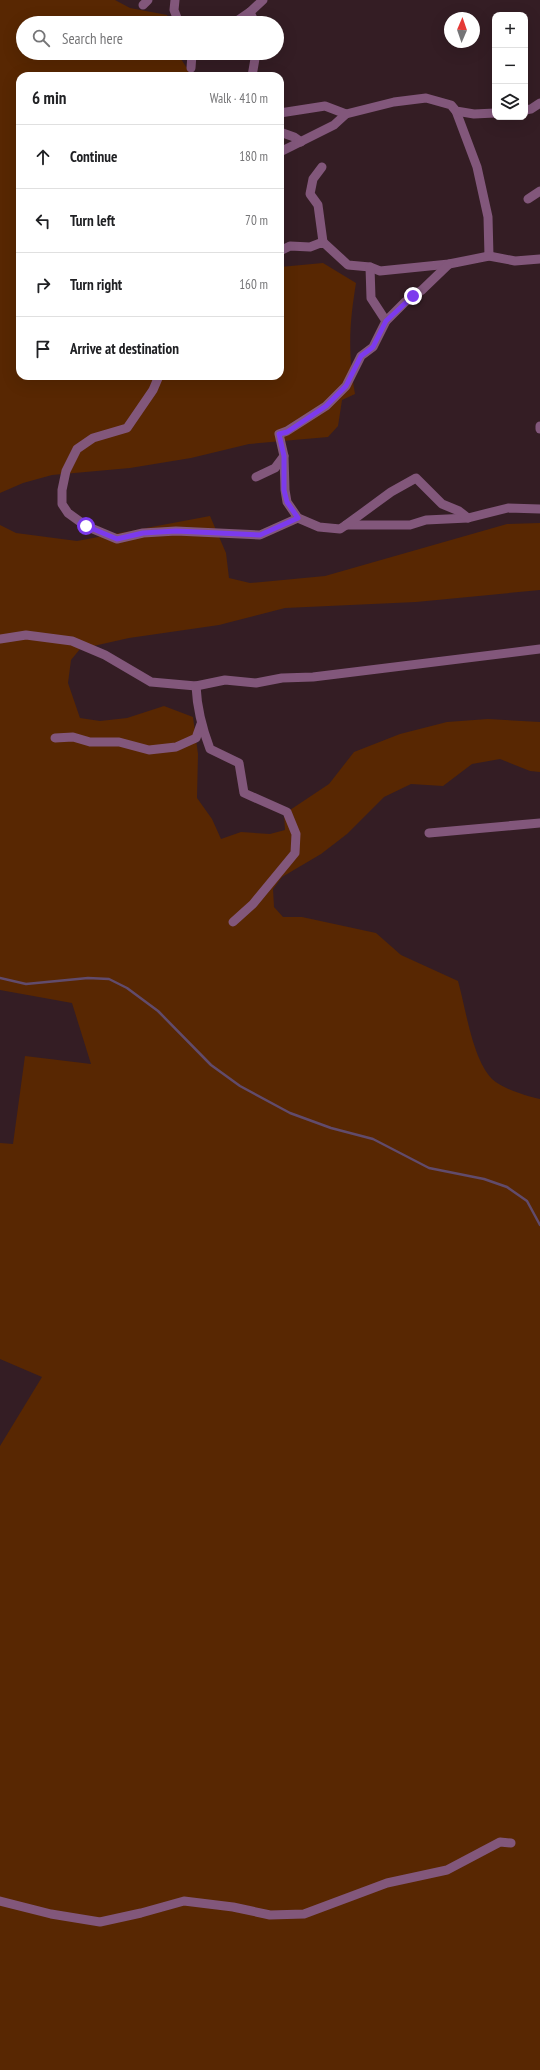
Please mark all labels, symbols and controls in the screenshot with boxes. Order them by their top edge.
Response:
north arrow [444,12,480,48]
map controls [492,12,528,120]
button: + [492,12,528,48]
search box [16,16,284,60]
icon: search [30,27,52,49]
text: Search here [62,29,123,48]
button: − [492,48,528,84]
button: layers [492,84,528,120]
text: 6 min [32,87,66,109]
text: Walk · 410 m [210,90,268,107]
icon: ahead [32,146,54,168]
text: Continue [70,147,117,166]
text: 180 m [239,148,268,165]
icon: left [32,210,54,232]
text: Turn left [70,211,115,230]
text: 70 m [245,212,268,229]
icon: right [32,274,54,296]
text: Turn right [70,275,122,294]
text: 160 m [239,276,268,293]
route end [404,287,422,305]
icon: arrive [32,338,54,360]
text: Arrive at destination [70,339,179,358]
route start [77,517,95,535]

